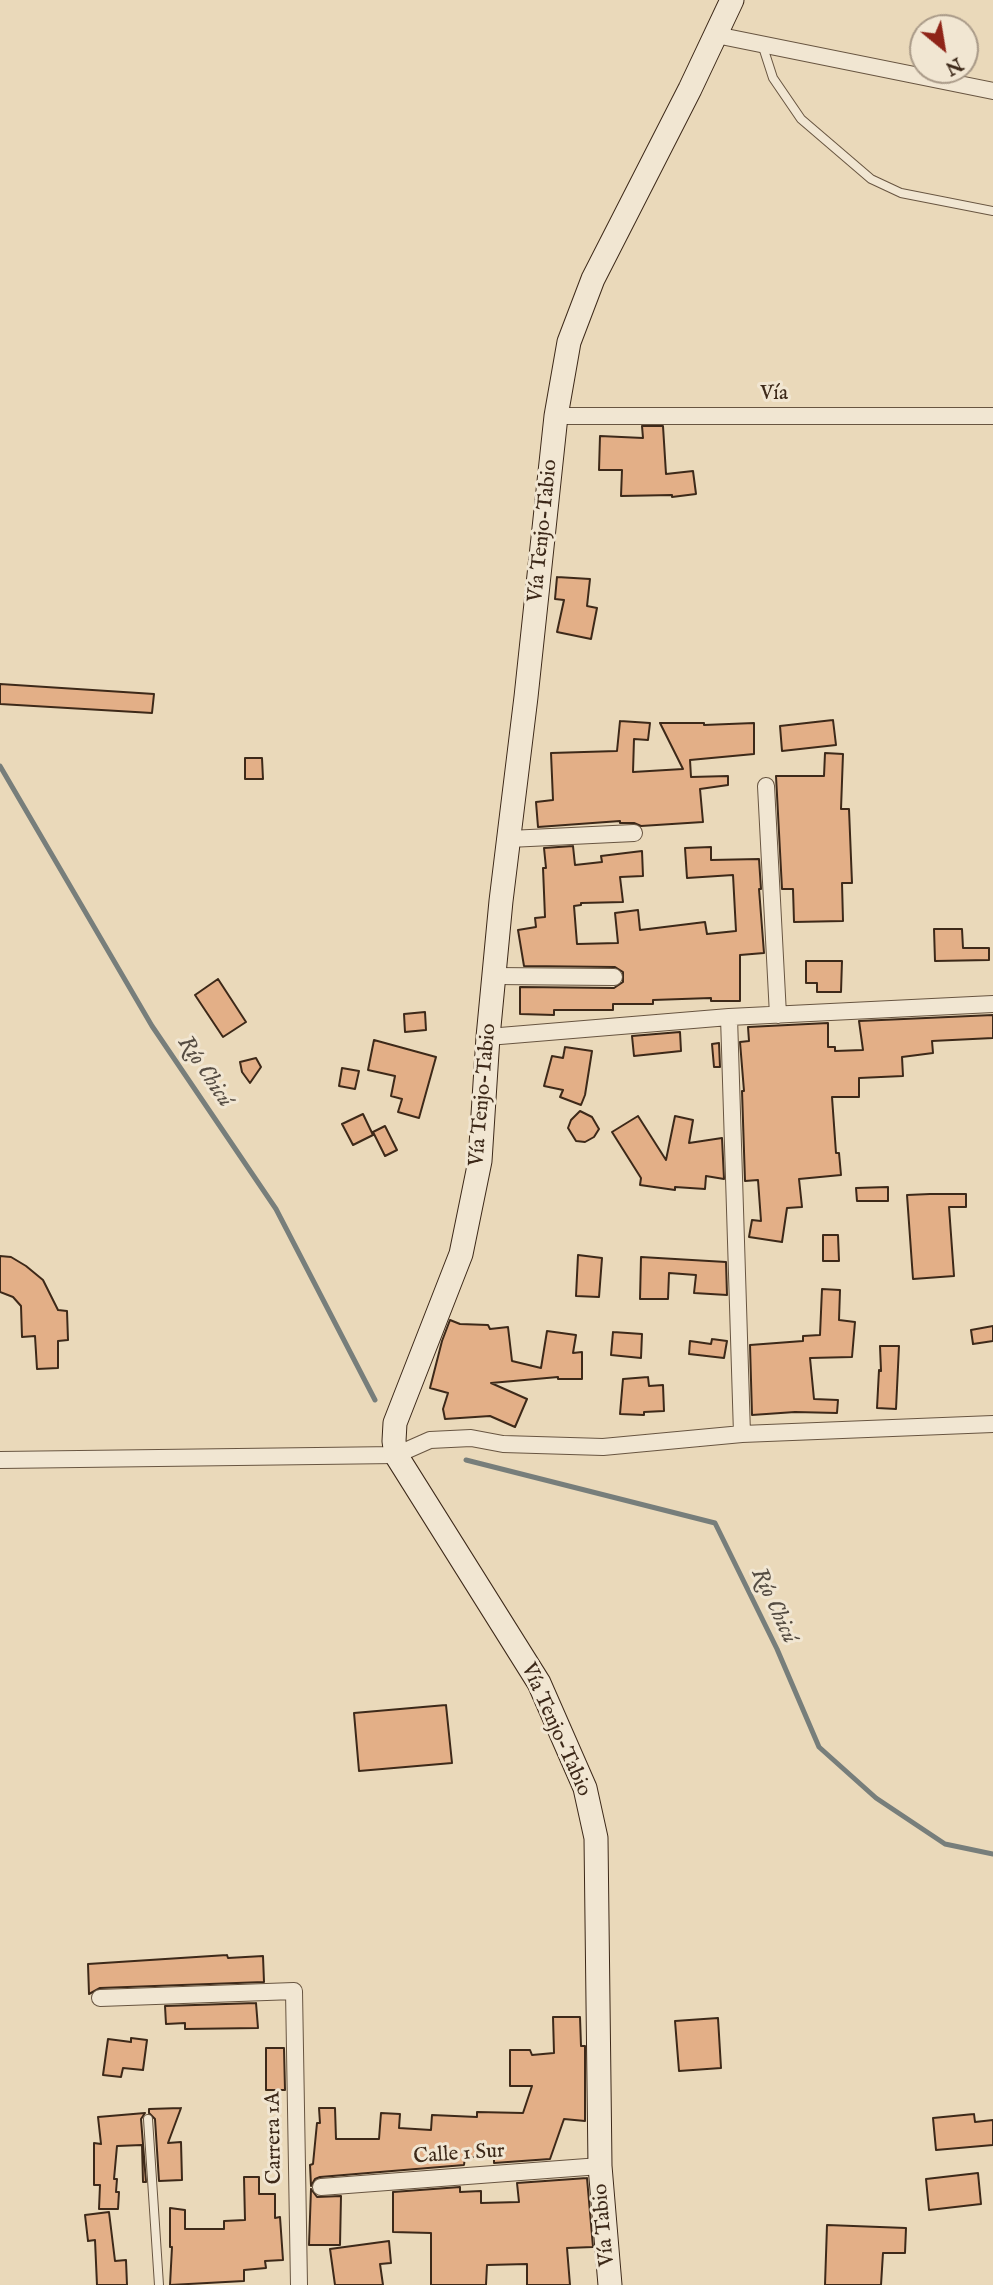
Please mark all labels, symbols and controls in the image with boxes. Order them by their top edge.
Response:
north arrow [909,14,979,84]
text: N [940,51,967,80]
street label: Vía [760,382,788,408]
street label: Vía Tenjo-Tabio [524,458,564,604]
street label: Vía Tenjo-Tabio [465,1022,503,1168]
water label: Río Chicú [170,1031,238,1113]
water label: Río Chicú [744,1564,802,1648]
street label: Vía Tenjo-Tabio [514,1659,596,1801]
street label: Carrera 1A [262,2092,288,2184]
street label: Calle 1 Sur [412,2139,506,2171]
street label: Vía Tabio [589,2182,621,2268]

